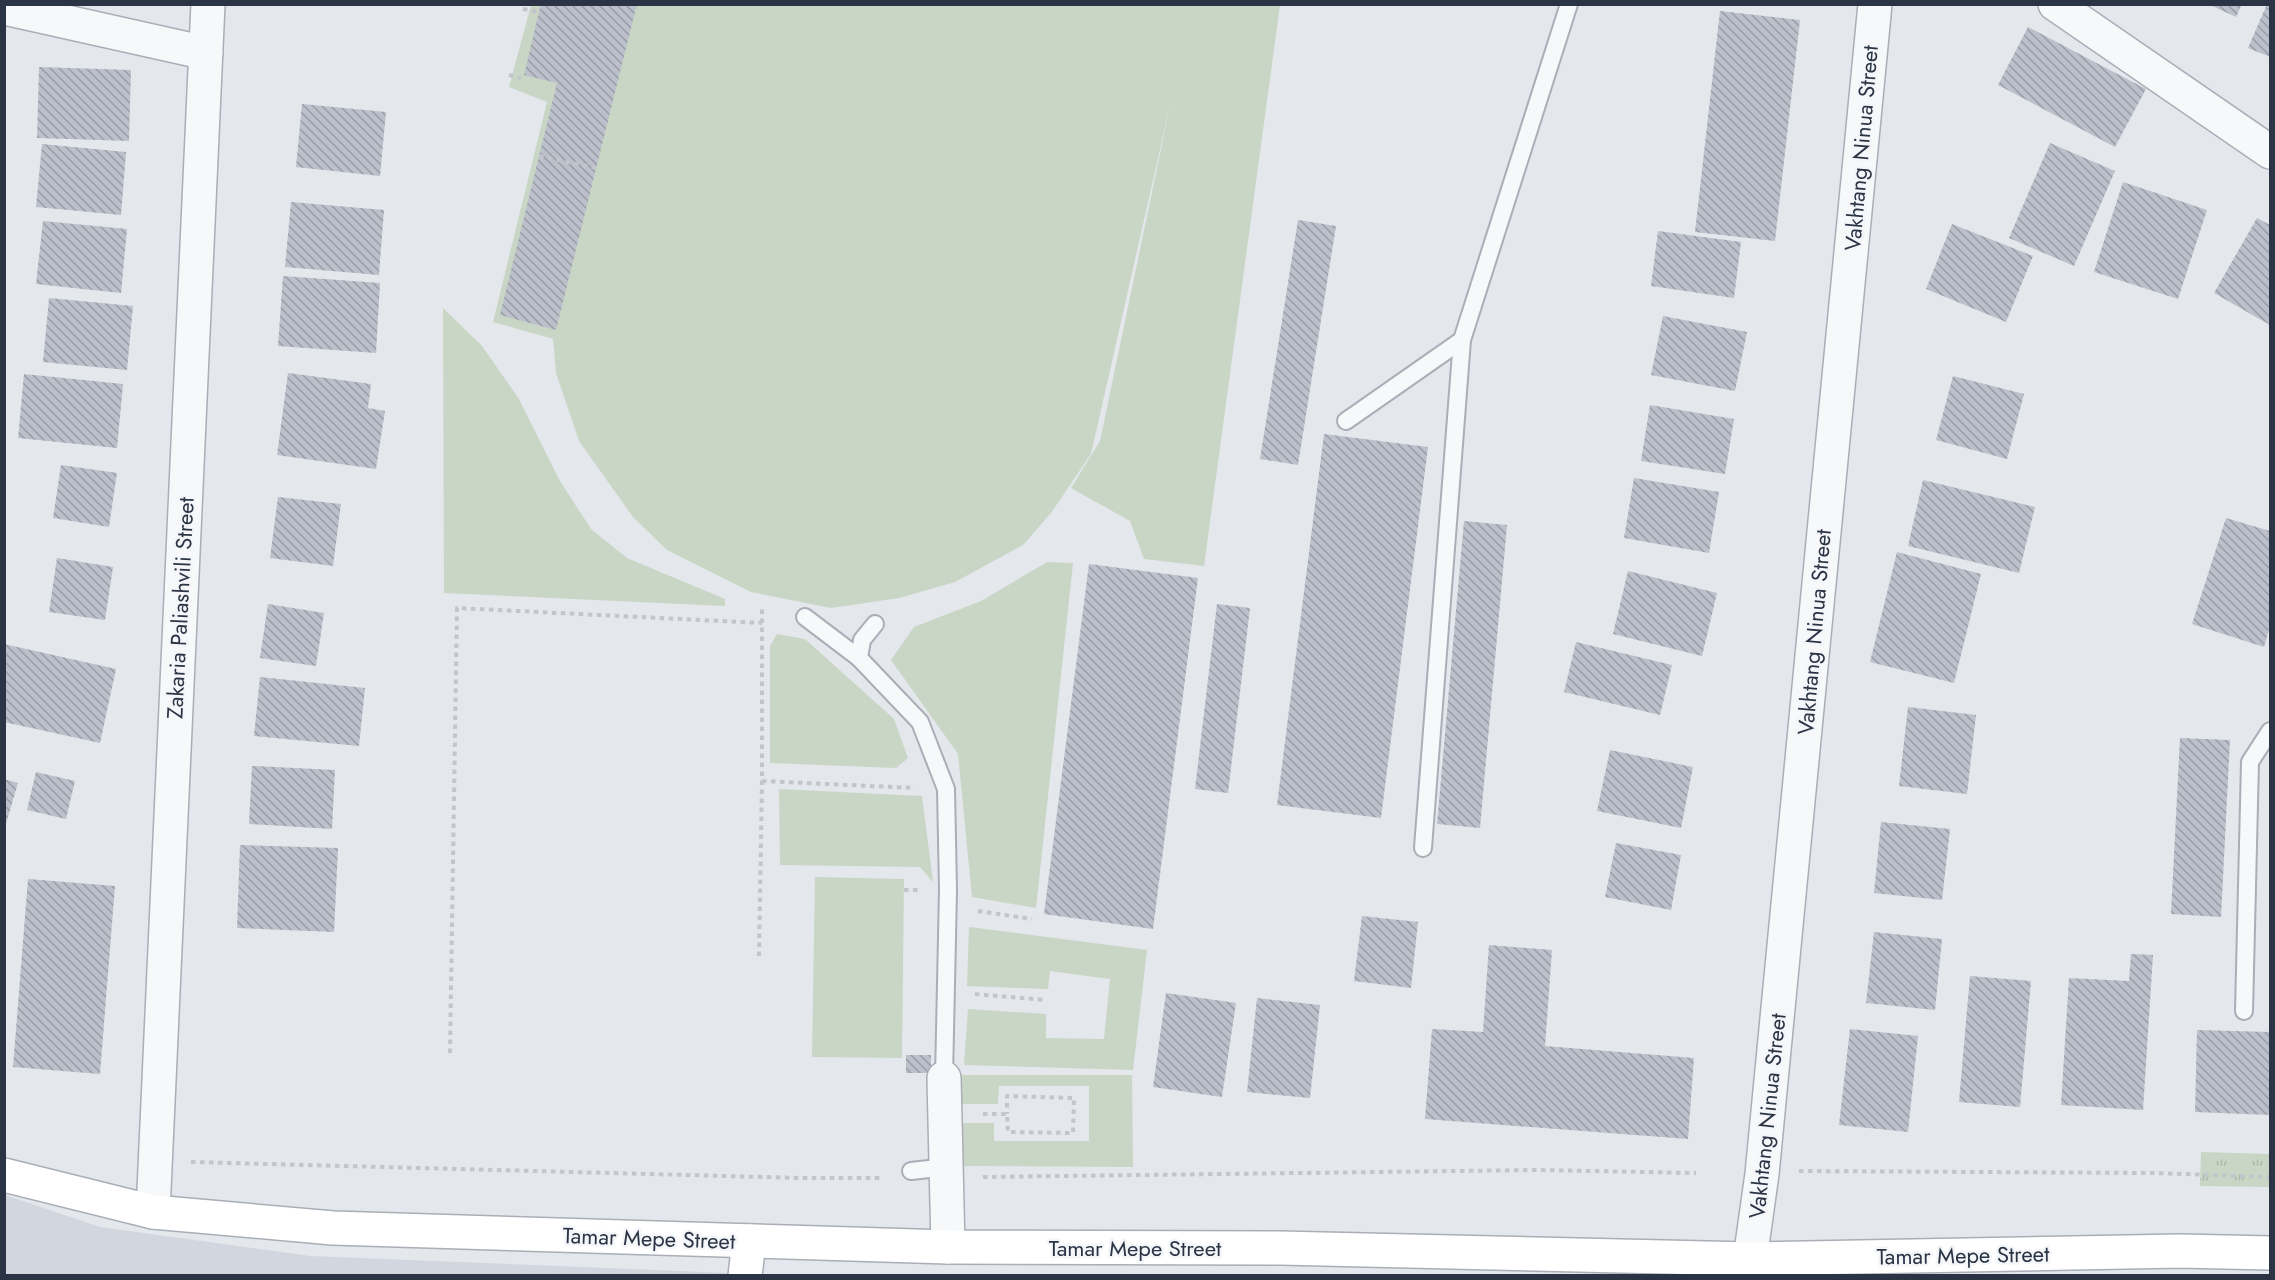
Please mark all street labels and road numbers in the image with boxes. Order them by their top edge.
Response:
street label: Vakhtang Ninua Street [1836,43,1886,252]
street label: Zakaria Paliashvili Street [158,495,202,720]
street label: Vakhtang Ninua Street [1789,527,1839,736]
street label: Vakhtang Ninua Street [1740,1011,1794,1220]
street label: Tamar Mepe Street [562,1219,737,1257]
street label: Tamar Mepe Street [1049,1232,1222,1264]
street label: Tamar Mepe Street [1876,1237,2050,1273]

